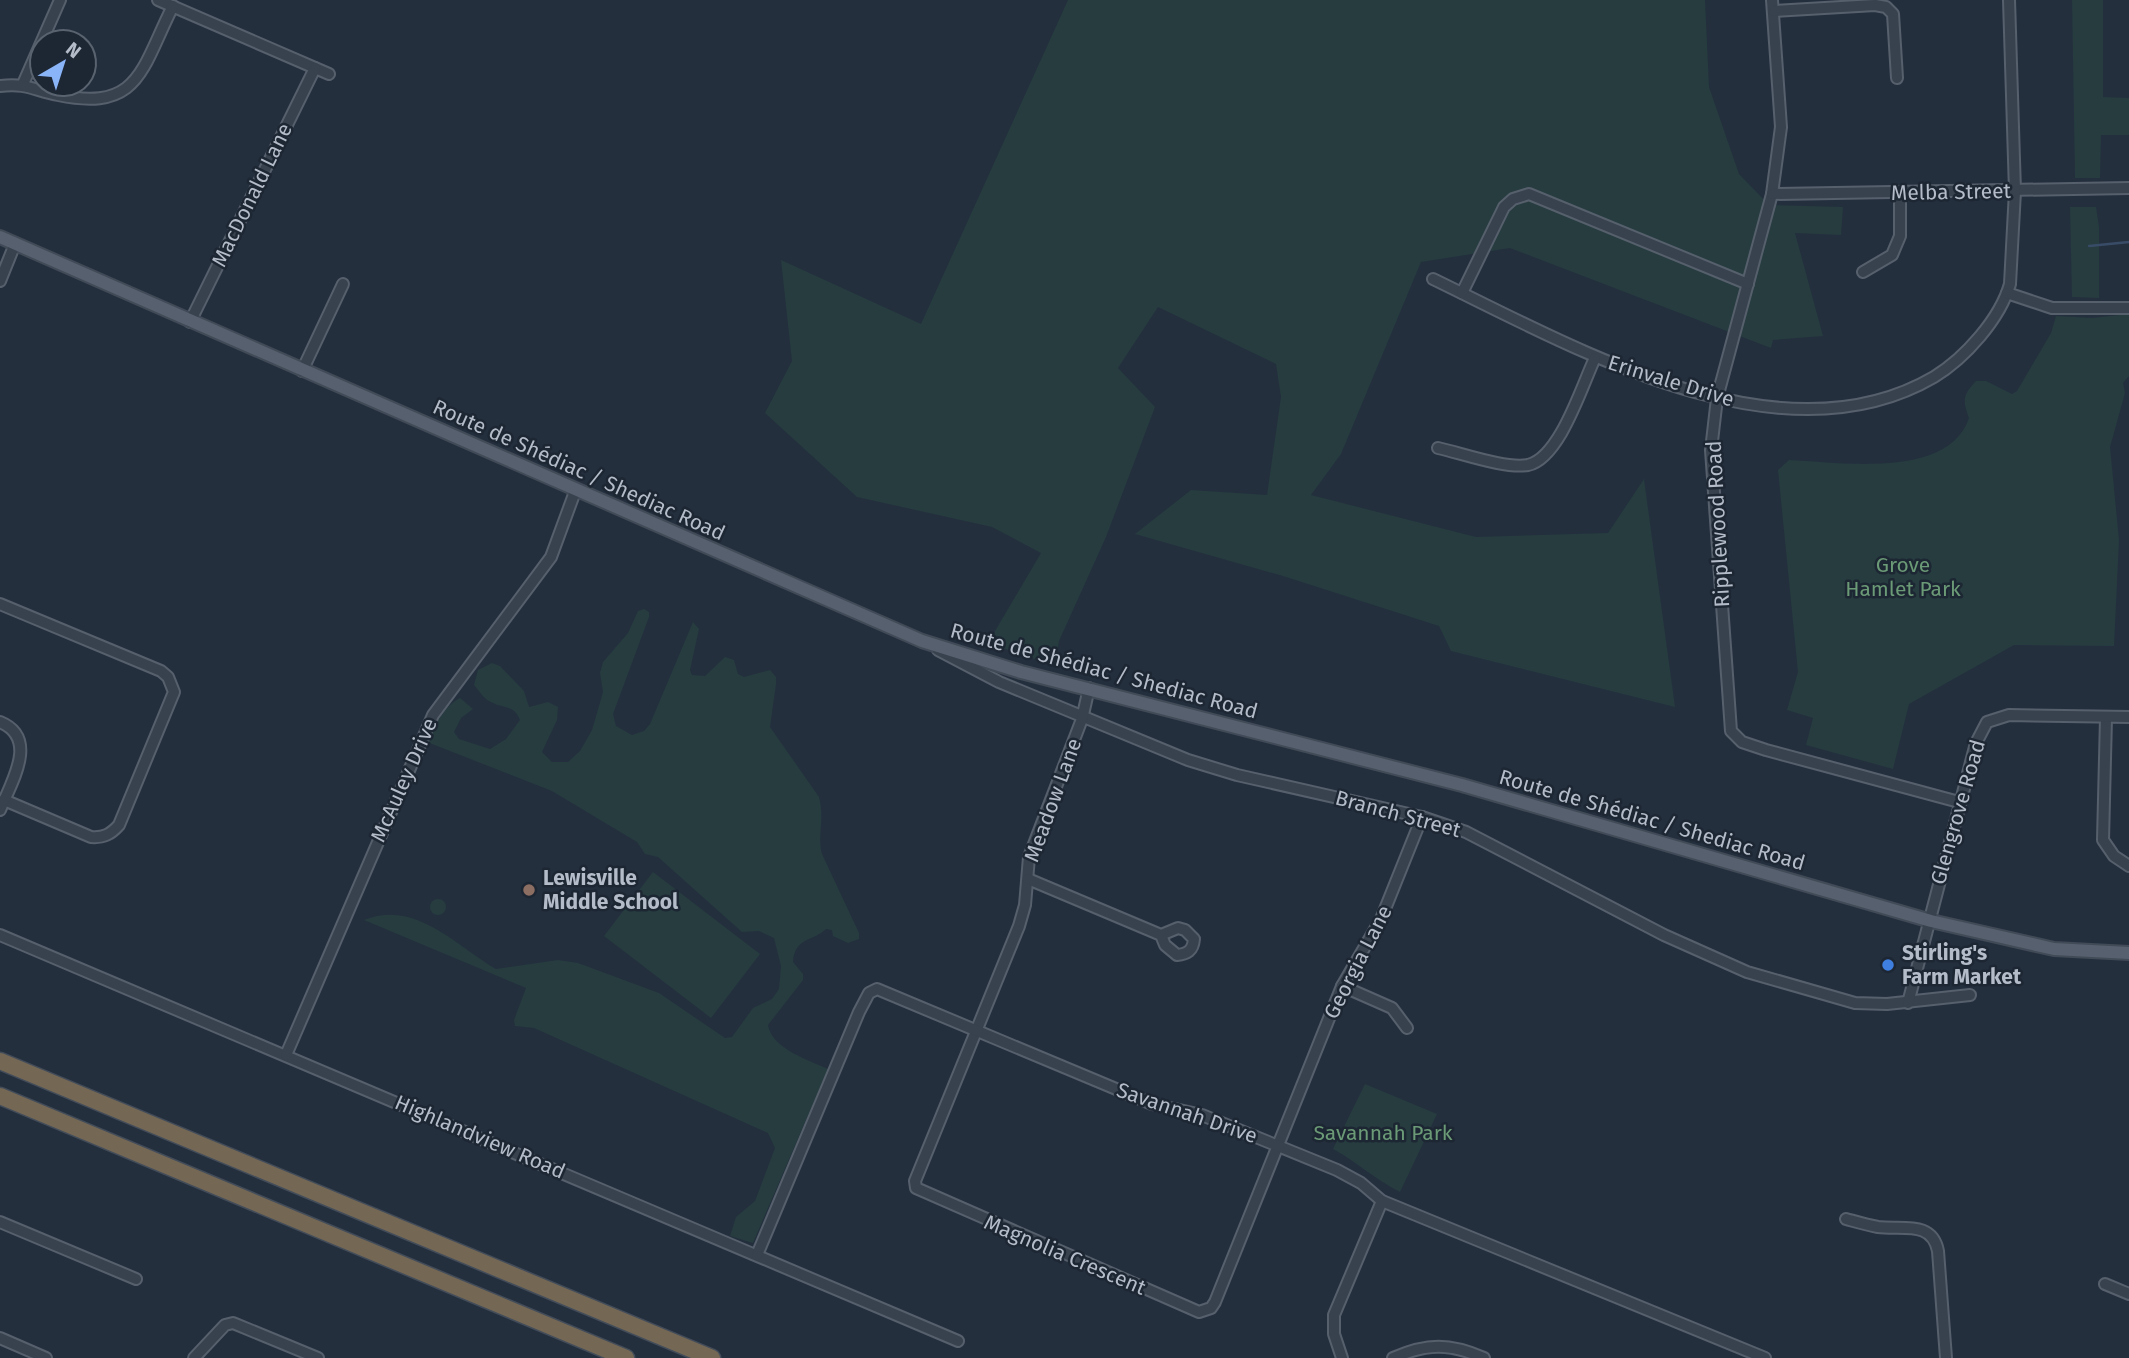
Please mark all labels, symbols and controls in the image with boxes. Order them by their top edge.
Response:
north arrow [28,28,98,98]
text: N [61,37,86,63]
street label: MacDonald Lane [206,119,298,271]
street label: Melba Street [1891,178,2012,206]
street label: Erinvale Drive [1605,349,1737,413]
street label: Route de Shédiac / Shediac Road [429,394,729,546]
street label: Ripplewood Road [1701,440,1735,608]
park label: Grove Hamlet Park [1845,552,1961,602]
street label: Route de Shédiac / Shediac Road [948,617,1260,725]
street label: McAuley Drive [365,714,443,846]
street label: Meadow Lane [1019,735,1087,865]
street label: Glengrove Road [1925,737,1991,887]
street label: Route de Shédiac / Shediac Road [1496,764,1808,876]
street label: Branch Street [1332,785,1464,843]
place label: Lewisville Middle School [543,865,679,915]
marker: Lewisville Middle School [521,882,537,898]
street label: Georgia Lane [1318,901,1398,1023]
place label: Stirling's Farm Market [1902,940,2022,990]
marker: Stirling's Farm Market [1880,957,1896,973]
street label: Savannah Drive [1113,1077,1261,1149]
street label: Highlandview Road [391,1089,569,1185]
park label: Savannah Park [1313,1120,1453,1146]
street label: Magnolia Crescent [980,1209,1150,1301]

